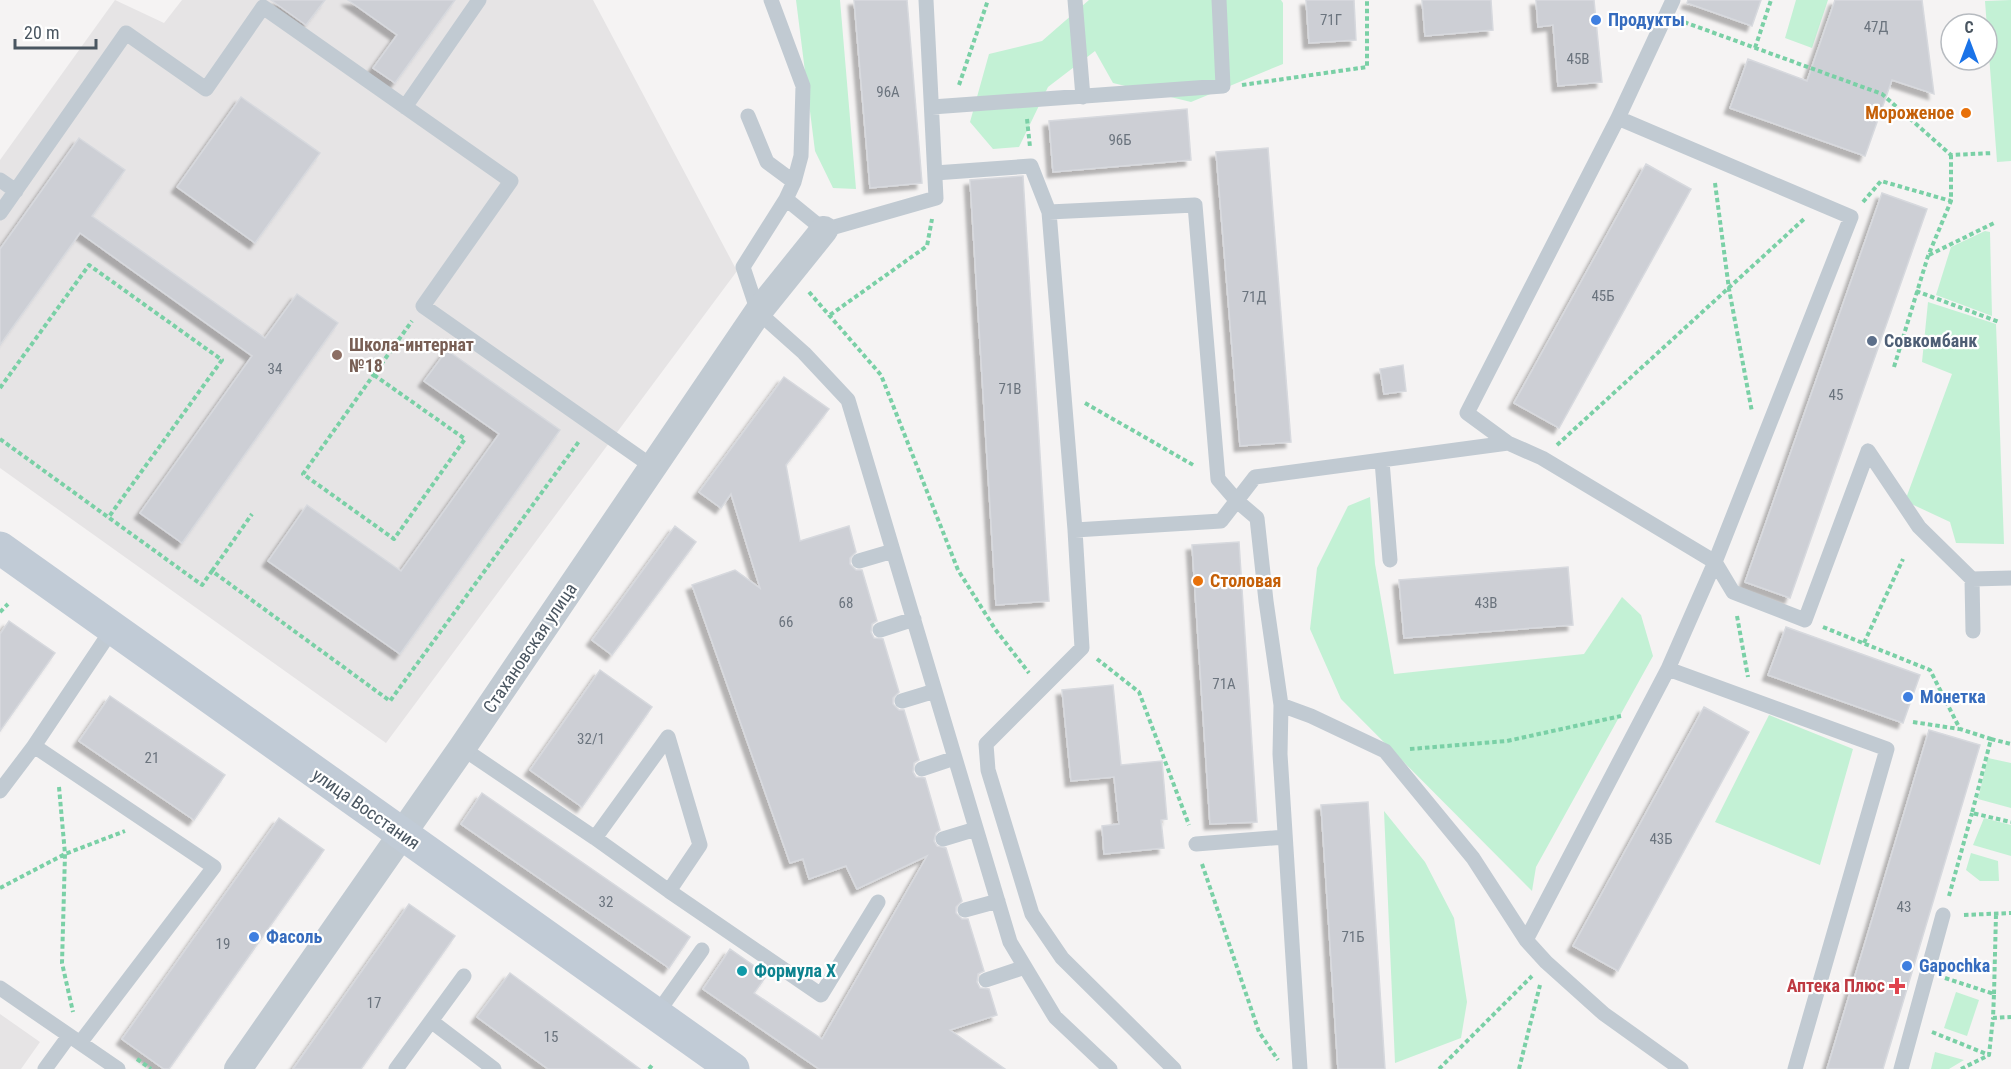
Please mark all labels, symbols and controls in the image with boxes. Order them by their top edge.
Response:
place label: Продукты [1608,9,1685,30]
house number: 71Г [1320,11,1342,29]
scale bar [15,12,96,50]
north arrow [1939,12,1999,72]
marker: Продукты [1589,13,1603,27]
house number: 47Д [1864,18,1888,36]
text: С [1964,18,1974,37]
text: 20 m [24,22,59,43]
house number: 45В [1567,50,1590,68]
house number: 96А [876,83,900,101]
place label: Мороженое [1865,102,1954,123]
marker: Мороженое [1959,106,1973,120]
house number: 96Б [1108,131,1132,149]
house number: 45Б [1591,287,1615,305]
house number: 71Д [1242,288,1266,306]
place label: Совкомбанк [1884,330,1977,351]
place label: Школа-интернат №18 [349,334,474,376]
marker: Совкомбанк [1865,334,1879,348]
marker: Школа-интернат №18 [330,348,344,362]
house number: 34 [268,360,282,378]
house number: 71В [999,380,1022,398]
house number: 45 [1829,386,1843,404]
place label: Столовая [1210,570,1281,591]
marker: Столовая [1191,574,1205,588]
street label: Стахановская улица [478,579,581,717]
house number: 68 [839,594,853,612]
house number: 43В [1475,594,1498,612]
house number: 66 [779,613,793,631]
house number: 71А [1212,675,1236,693]
place label: Монетка [1920,686,1986,707]
marker: Монетка [1901,690,1915,704]
house number: 32/1 [577,730,605,748]
house number: 21 [145,749,159,767]
street label: улица Восстания [309,764,424,853]
house number: 43Б [1649,830,1673,848]
house number: 32 [599,893,613,911]
house number: 43 [1897,898,1911,916]
place label: Фасоль [266,926,323,947]
house number: 71Б [1341,928,1365,946]
marker: Фасоль [247,930,261,944]
house number: 19 [216,935,230,953]
place label: Gapochka [1919,955,1990,976]
marker: Gapochka [1900,959,1914,973]
place label: Формула X [754,960,836,981]
marker: Формула X [735,964,749,978]
place label: Аптека Плюс [1787,975,1885,996]
marker: Аптека Плюс [1890,979,1904,993]
house number: 17 [367,994,381,1012]
house number: 15 [544,1028,558,1046]

